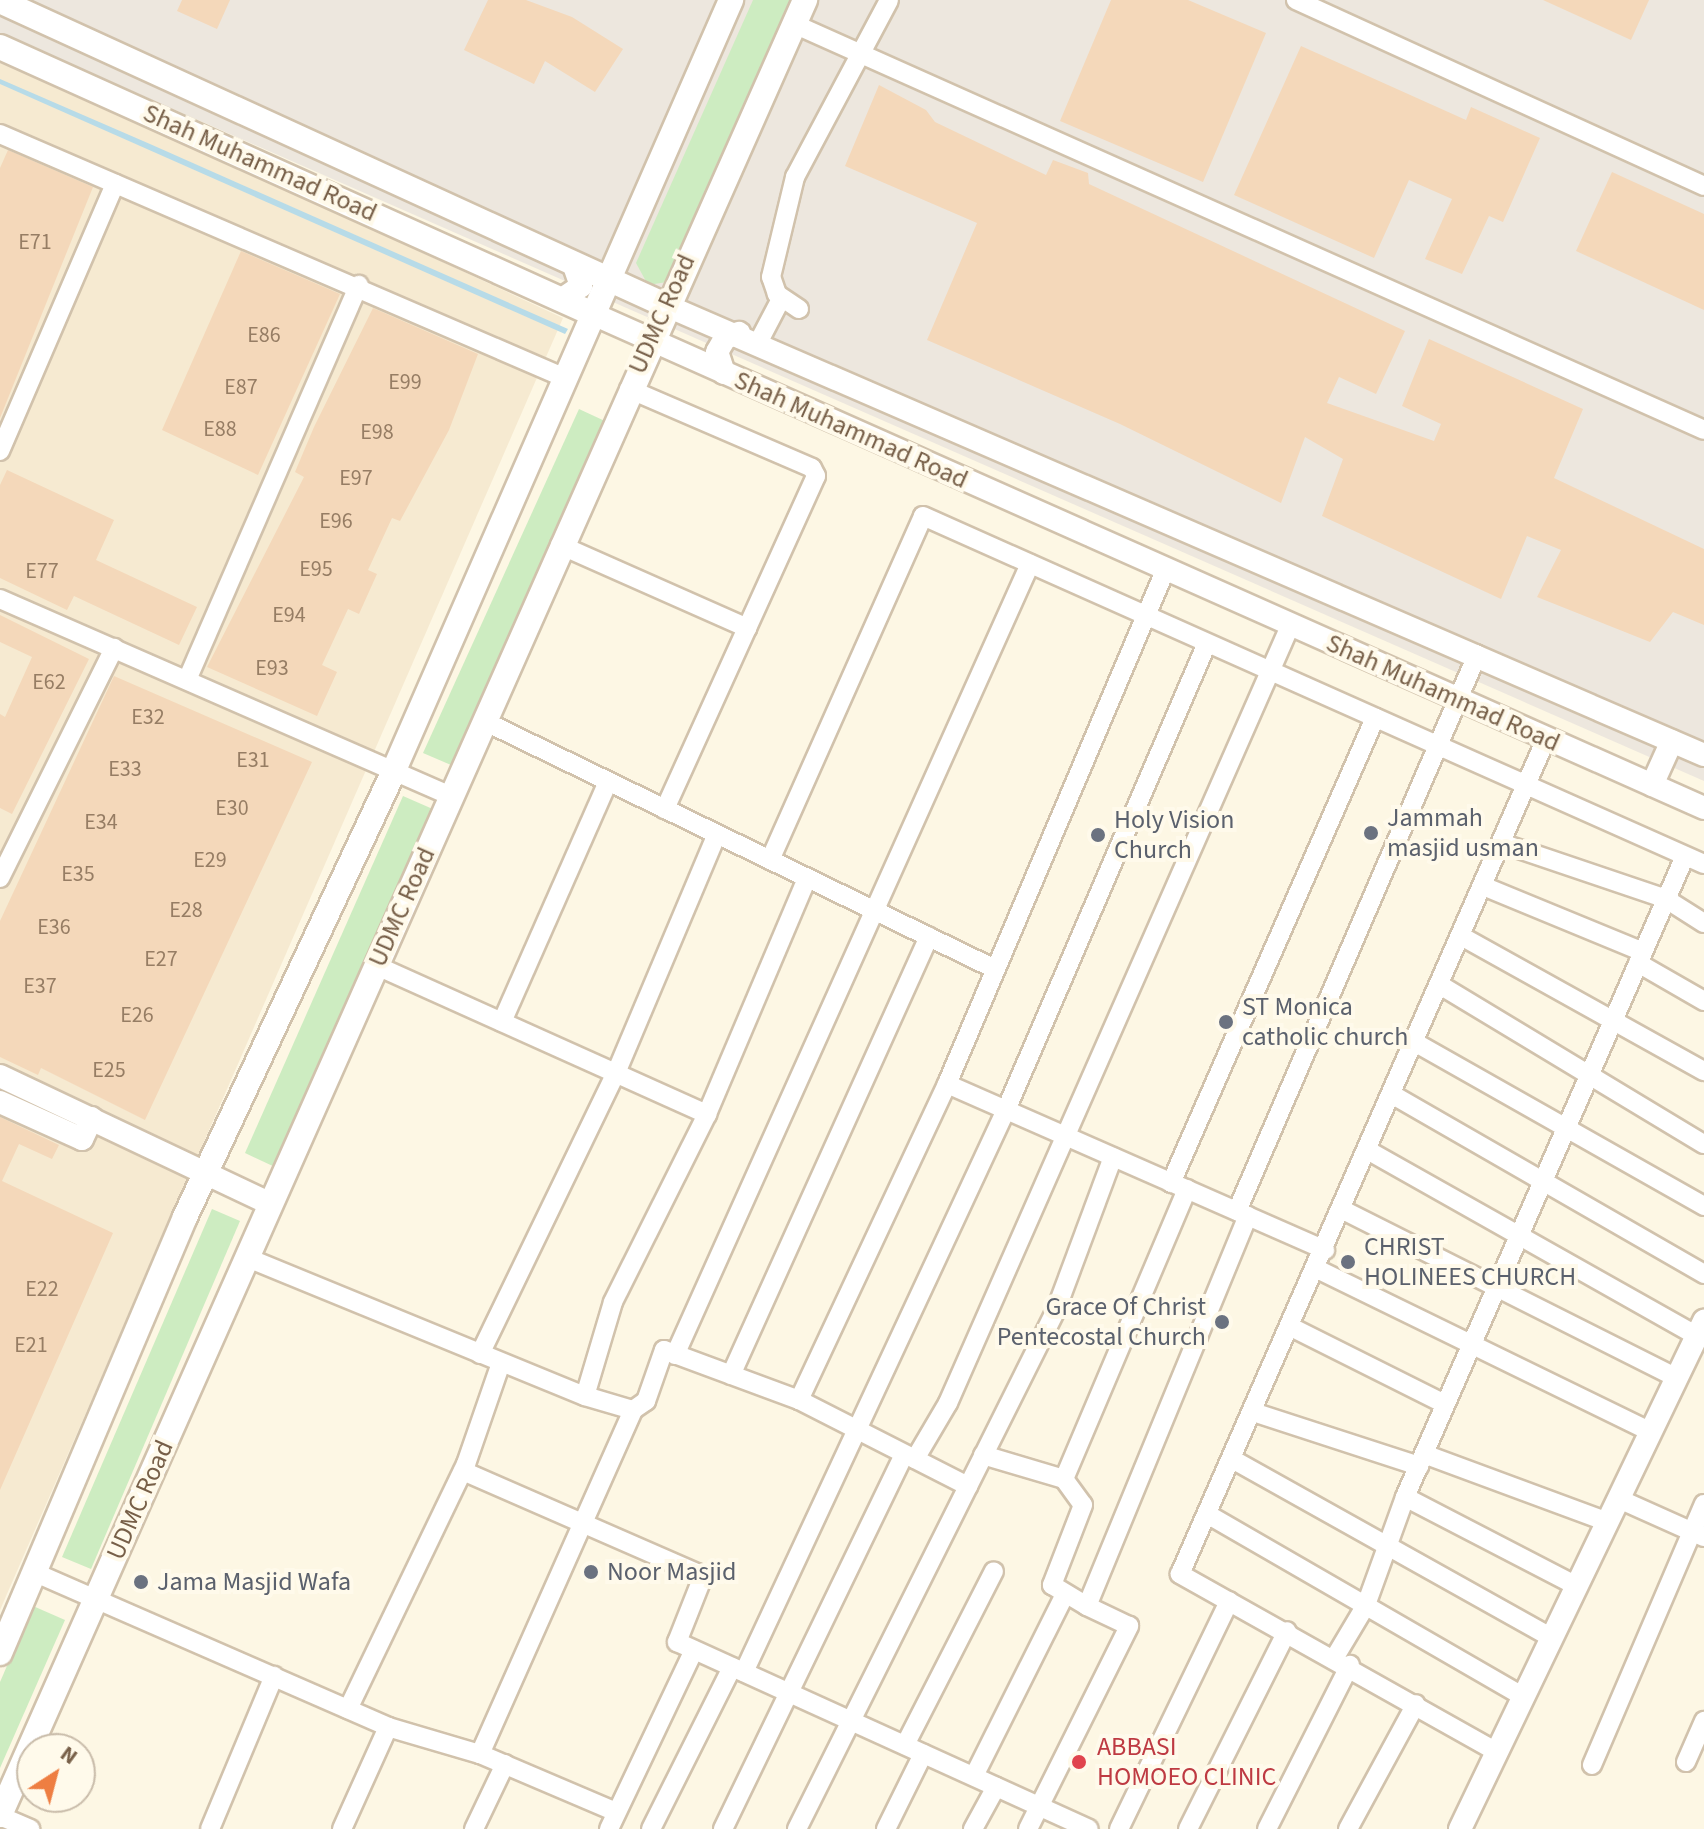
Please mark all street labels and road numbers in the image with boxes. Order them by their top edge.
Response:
street label: Shah Muhammad Road [138,97,382,229]
street label: UDMC Road [622,249,702,379]
street label: Shah Muhammad Road [729,364,973,496]
street label: Shah Muhammad Road [1321,627,1565,759]
street label: UDMC Road [362,842,442,972]
street label: UDMC Road [100,1435,180,1565]

